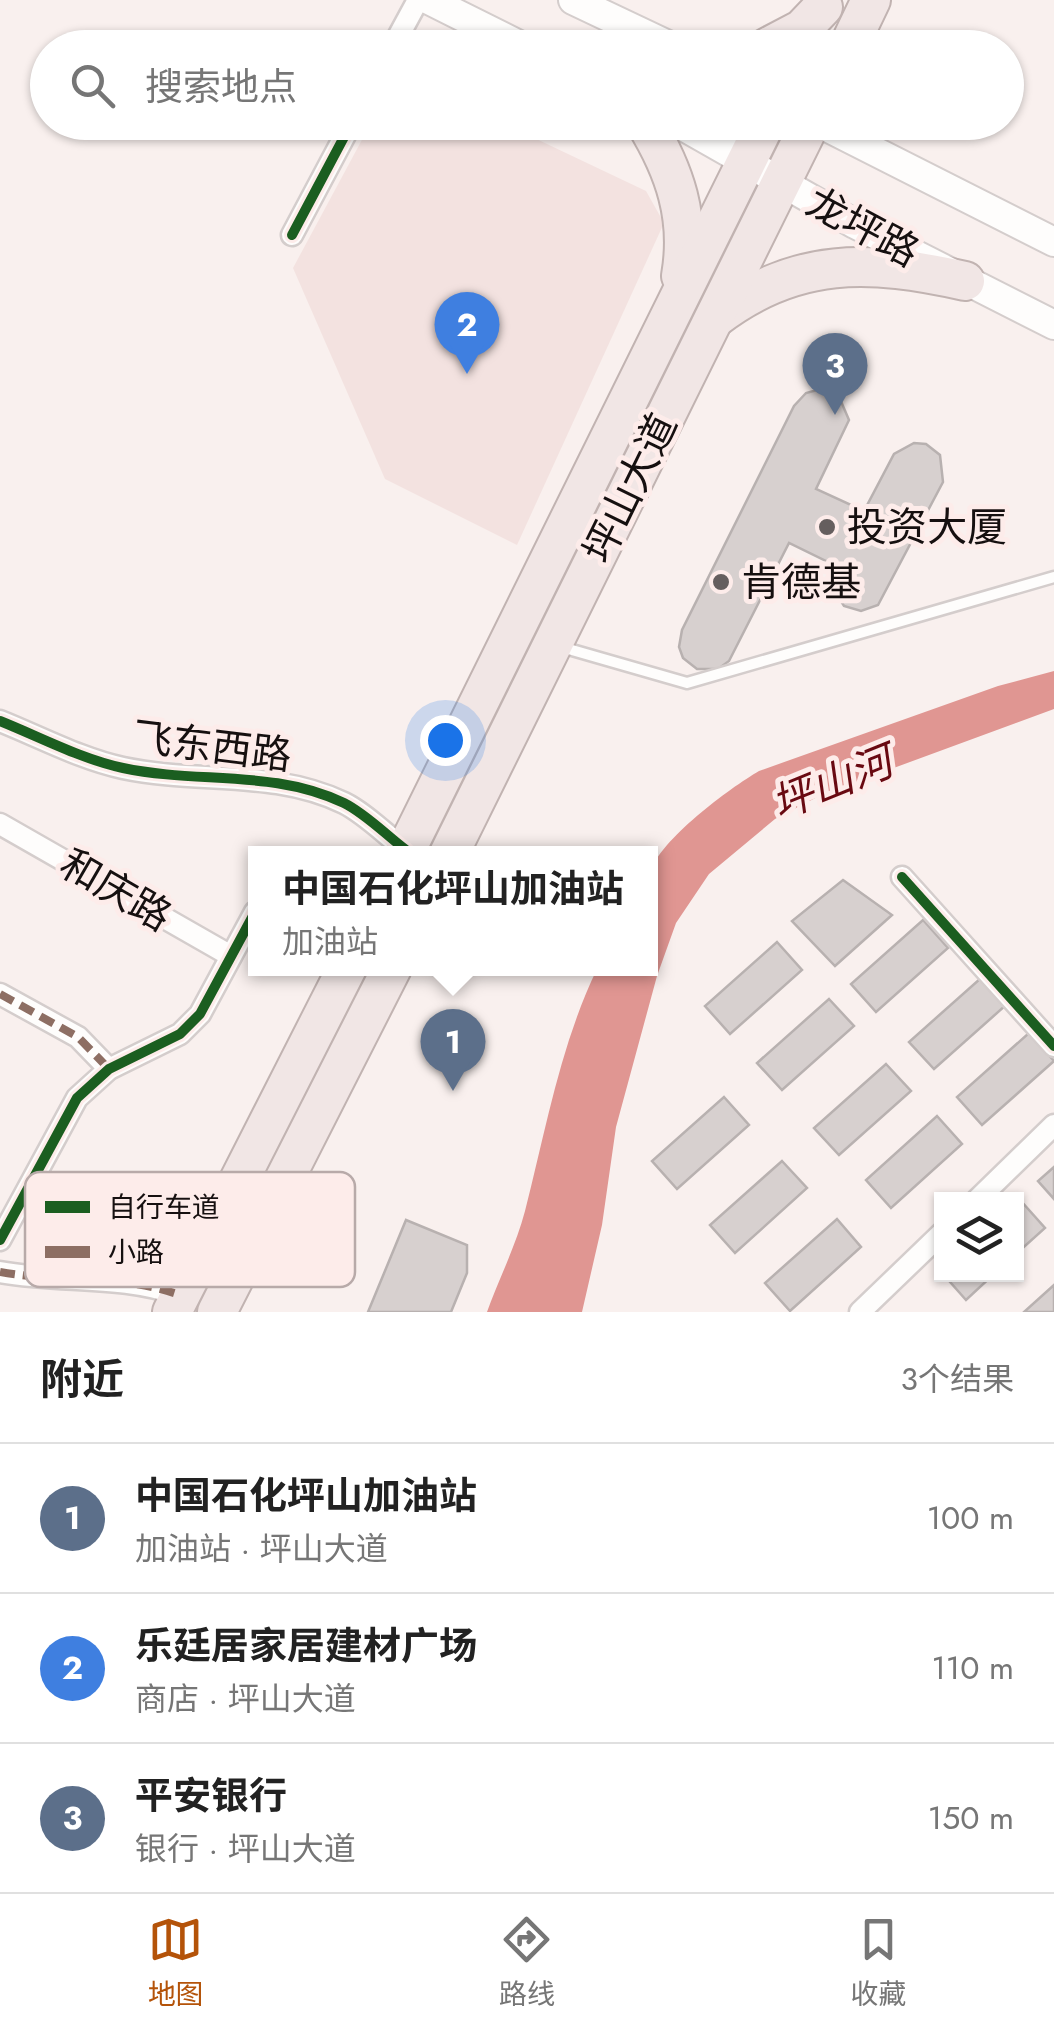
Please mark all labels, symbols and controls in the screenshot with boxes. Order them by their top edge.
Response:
search box [30,30,1024,140]
icon: search [65,58,120,113]
text: 搜索地点 [145,59,297,114]
street label: 龙坪路 [796,173,930,281]
pin: 2 [434,292,500,374]
pin: 3 [802,332,868,415]
street label: 坪山大道 [569,403,691,573]
place label: 投资大厦 [847,498,1007,556]
marker: 投资大厦 [816,516,838,538]
place label: 肯德基 [741,553,861,611]
marker: 肯德基 [710,571,732,593]
street label: 飞东西路 [129,707,295,785]
your location [420,715,471,766]
water label: 坪山河 [762,729,908,835]
street label: 和庆路 [50,835,182,945]
popup [248,846,658,976]
text: 中国石化坪山加油站 [282,861,624,916]
text: 加油站 [282,919,378,965]
pin: 1 [420,1008,486,1091]
legend [25,1172,355,1287]
text: 自行车道 [108,1187,220,1228]
map controls [934,1192,1024,1282]
button: layers [934,1192,1024,1282]
text: 小路 [108,1232,164,1273]
text: 附近 [40,1349,124,1410]
text: 3个结果 [901,1356,1014,1402]
text: 中国石化坪山加油站 [135,1468,477,1523]
text: 1 [64,1495,81,1541]
text: 100 m [927,1495,1014,1541]
text: 加油站 · 坪山大道 [135,1526,388,1572]
text: 乐廷居家居建材广场 [135,1618,477,1673]
text: 2 [62,1645,83,1691]
text: 110 m [931,1645,1014,1691]
text: 商店 · 坪山大道 [135,1676,356,1722]
text: 平安银行 [135,1768,287,1823]
text: 3 [63,1795,82,1841]
text: 150 m [928,1795,1014,1841]
text: 银行 · 坪山大道 [135,1826,356,1872]
tab: 地图 [148,1912,204,2015]
tab: 路线 [499,1912,555,2015]
tab: 收藏 [850,1912,906,2015]

